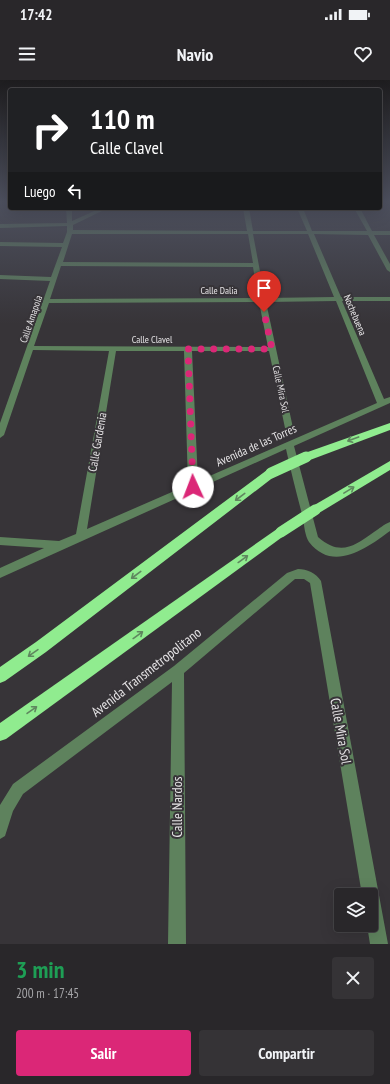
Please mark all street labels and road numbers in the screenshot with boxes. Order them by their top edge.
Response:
street label: Calle Dalia [200,284,238,297]
street label: Nochebuena [341,293,369,337]
street label: Calle Amapola [17,294,45,344]
street label: Calle Clavel [132,333,173,346]
street label: Calle Mira Sol [270,364,292,414]
street label: Calle Gardenia [84,411,110,473]
street label: Avenida de las Torres [213,420,299,470]
street label: Avenida Transmetropolitano [87,623,205,721]
street label: Calle Mira Sol [326,697,356,766]
street label: Calle Nardos [168,776,186,837]

